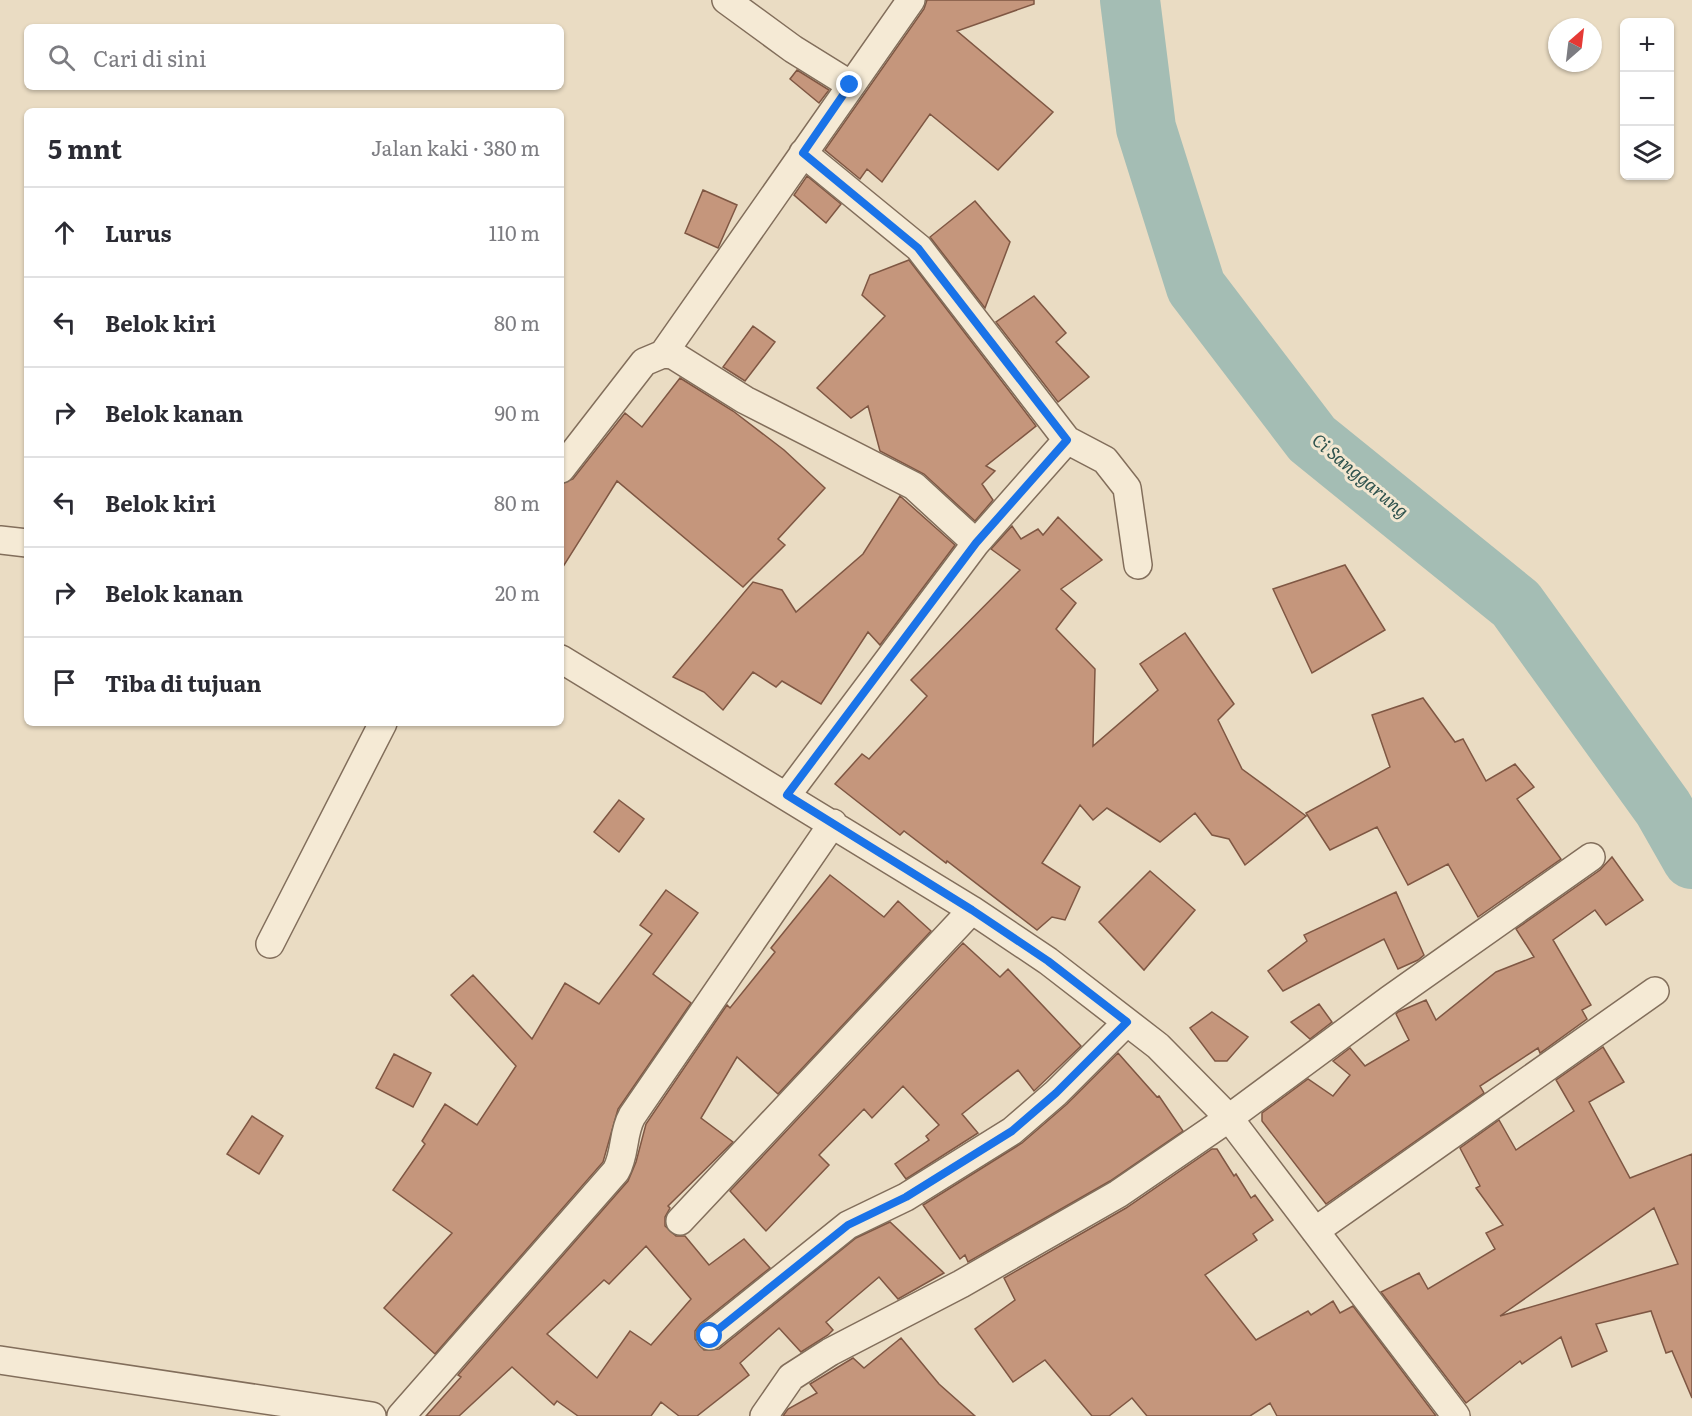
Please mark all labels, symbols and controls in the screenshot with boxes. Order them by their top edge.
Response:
north arrow [1548,18,1602,72]
map controls [1620,18,1674,180]
button: + [1620,18,1674,72]
search box [24,24,564,90]
icon: search [45,41,78,74]
text: Cari di sini [93,41,206,74]
route end [836,71,862,97]
button: − [1620,72,1674,126]
button: layers [1620,126,1674,180]
text: 5 mnt [48,128,122,167]
text: Jalan kaki · 380 m [371,132,540,162]
icon: ahead [48,216,81,249]
text: Lurus [105,216,172,249]
text: 110 m [489,217,540,247]
icon: left [48,306,81,339]
text: Belok kiri [105,306,216,339]
text: 80 m [494,307,540,337]
icon: right [48,396,81,429]
text: Belok kanan [105,396,243,429]
text: 90 m [495,397,540,427]
water label: Ci Sanggarung [1307,426,1415,524]
icon: left [48,486,81,519]
text: Belok kiri [105,486,216,519]
text: 80 m [494,487,540,517]
icon: right [48,576,81,609]
text: Belok kanan [105,576,243,609]
text: 20 m [495,577,540,607]
icon: arrive [48,666,81,699]
text: Tiba di tujuan [105,666,261,699]
route start [696,1322,722,1348]

